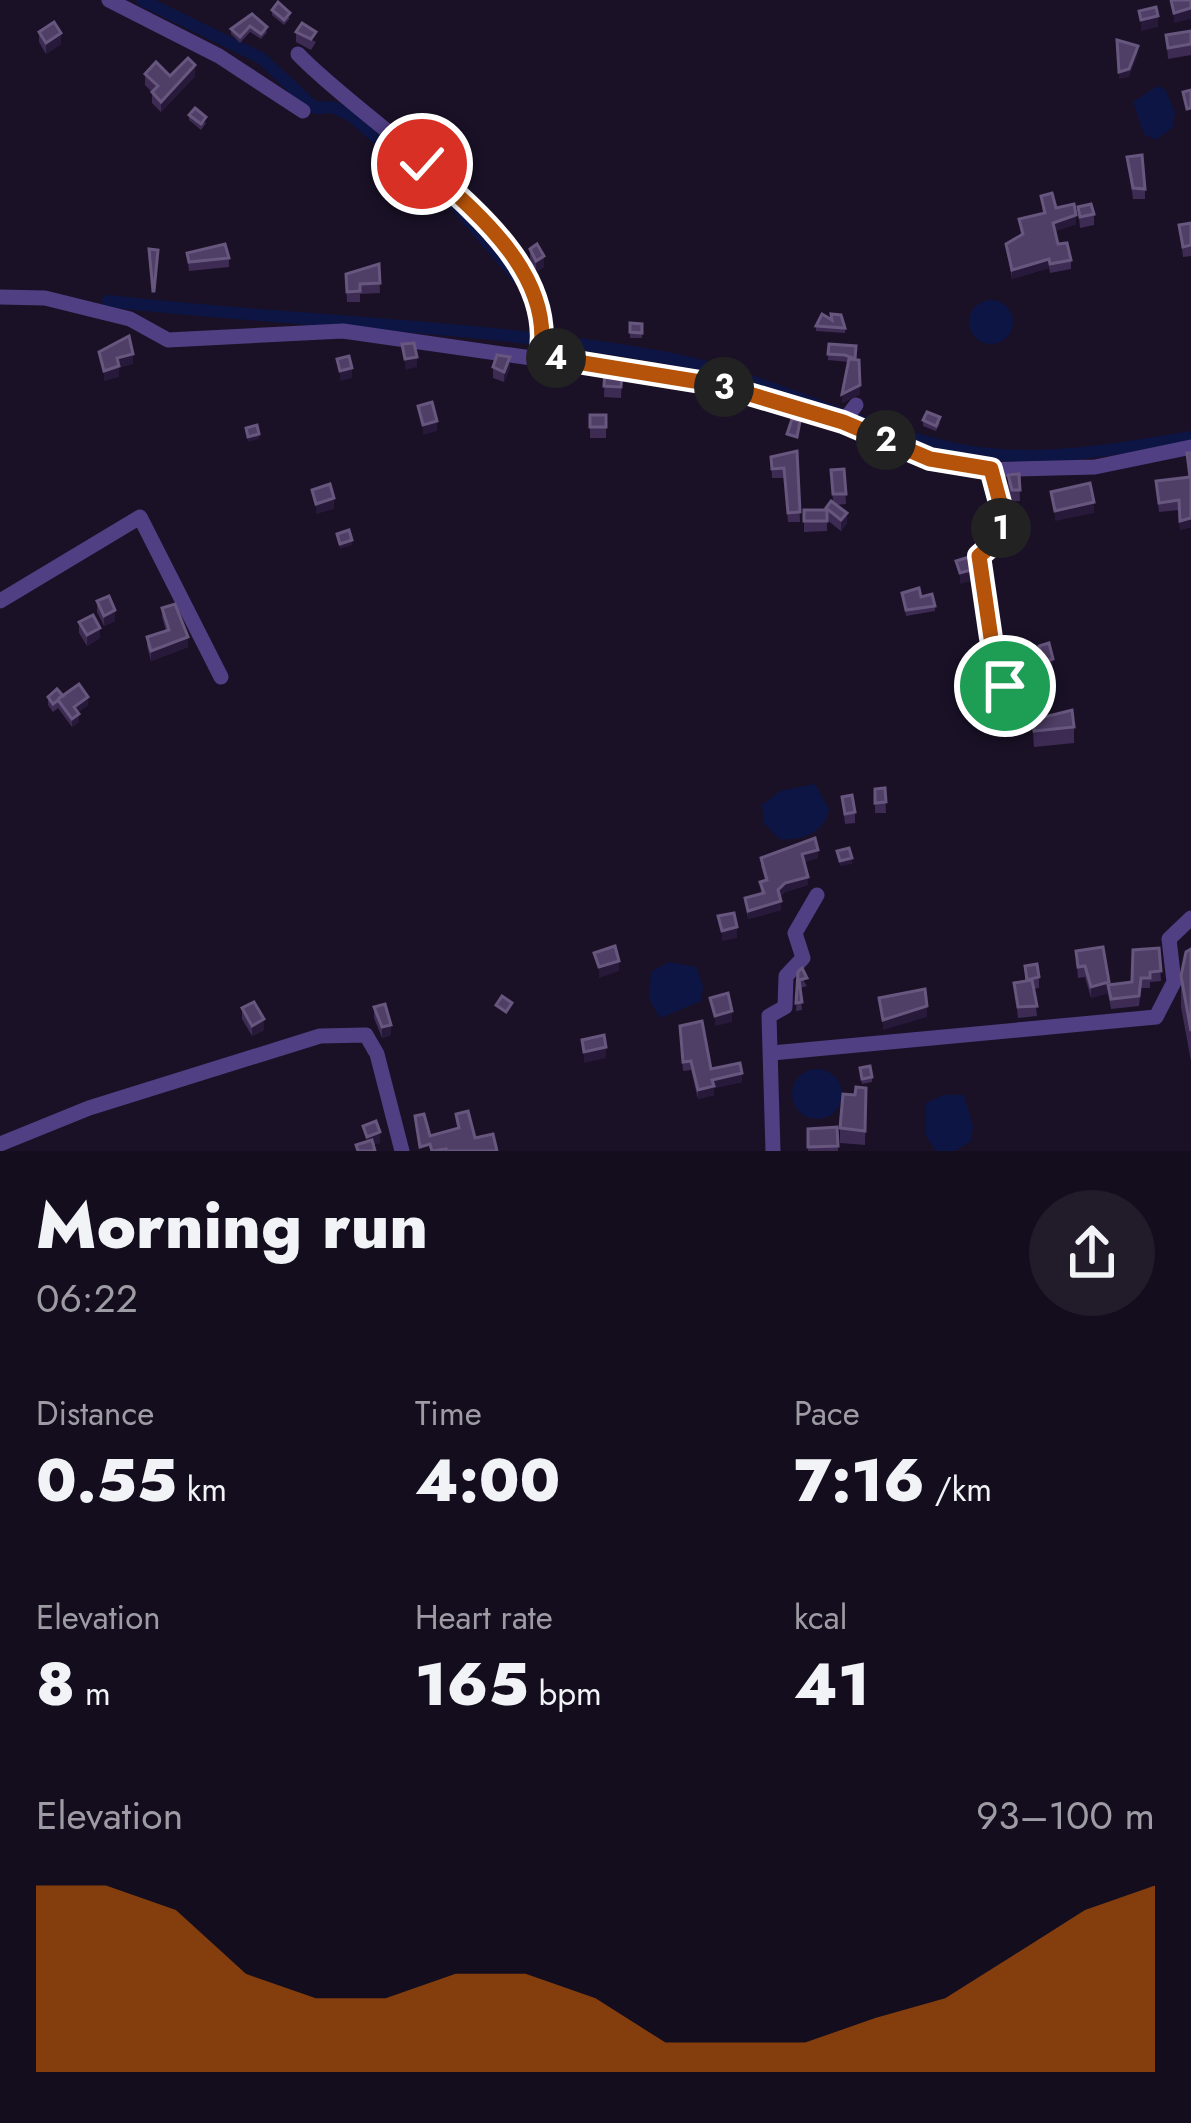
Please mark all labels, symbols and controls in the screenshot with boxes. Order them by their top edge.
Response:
pin [371,113,473,215]
icon: check [389,131,455,197]
pin: 4 [526,328,586,388]
text: 4 [544,334,568,381]
pin: 3 [694,357,754,417]
text: 3 [714,363,734,410]
pin: 2 [856,410,916,470]
text: 2 [875,416,897,463]
pin: 1 [971,498,1031,558]
text: 1 [993,504,1009,551]
pin [954,635,1056,737]
icon: arrive [972,653,1038,719]
text: Morning run [36,1177,428,1273]
button: share [1029,1190,1155,1316]
text: 06:22 [36,1270,138,1327]
text: Distance [36,1390,154,1437]
text: Time [415,1390,482,1437]
text: Pace [794,1390,860,1437]
text: 0.55 [36,1437,177,1524]
text: 4:00 [415,1437,560,1524]
text: 7:16 [794,1437,925,1524]
text: km [177,1466,227,1513]
text: /km [925,1466,992,1513]
text: Elevation [36,1594,160,1641]
text: Heart rate [415,1594,553,1641]
text: kcal [794,1594,847,1641]
text: 8 [36,1641,75,1728]
text: 165 [415,1641,529,1728]
text: 41 [794,1641,870,1728]
text: m [75,1670,111,1717]
text: bpm [529,1670,602,1717]
text: Elevation [36,1787,183,1844]
text: 93–100 m [976,1787,1155,1844]

